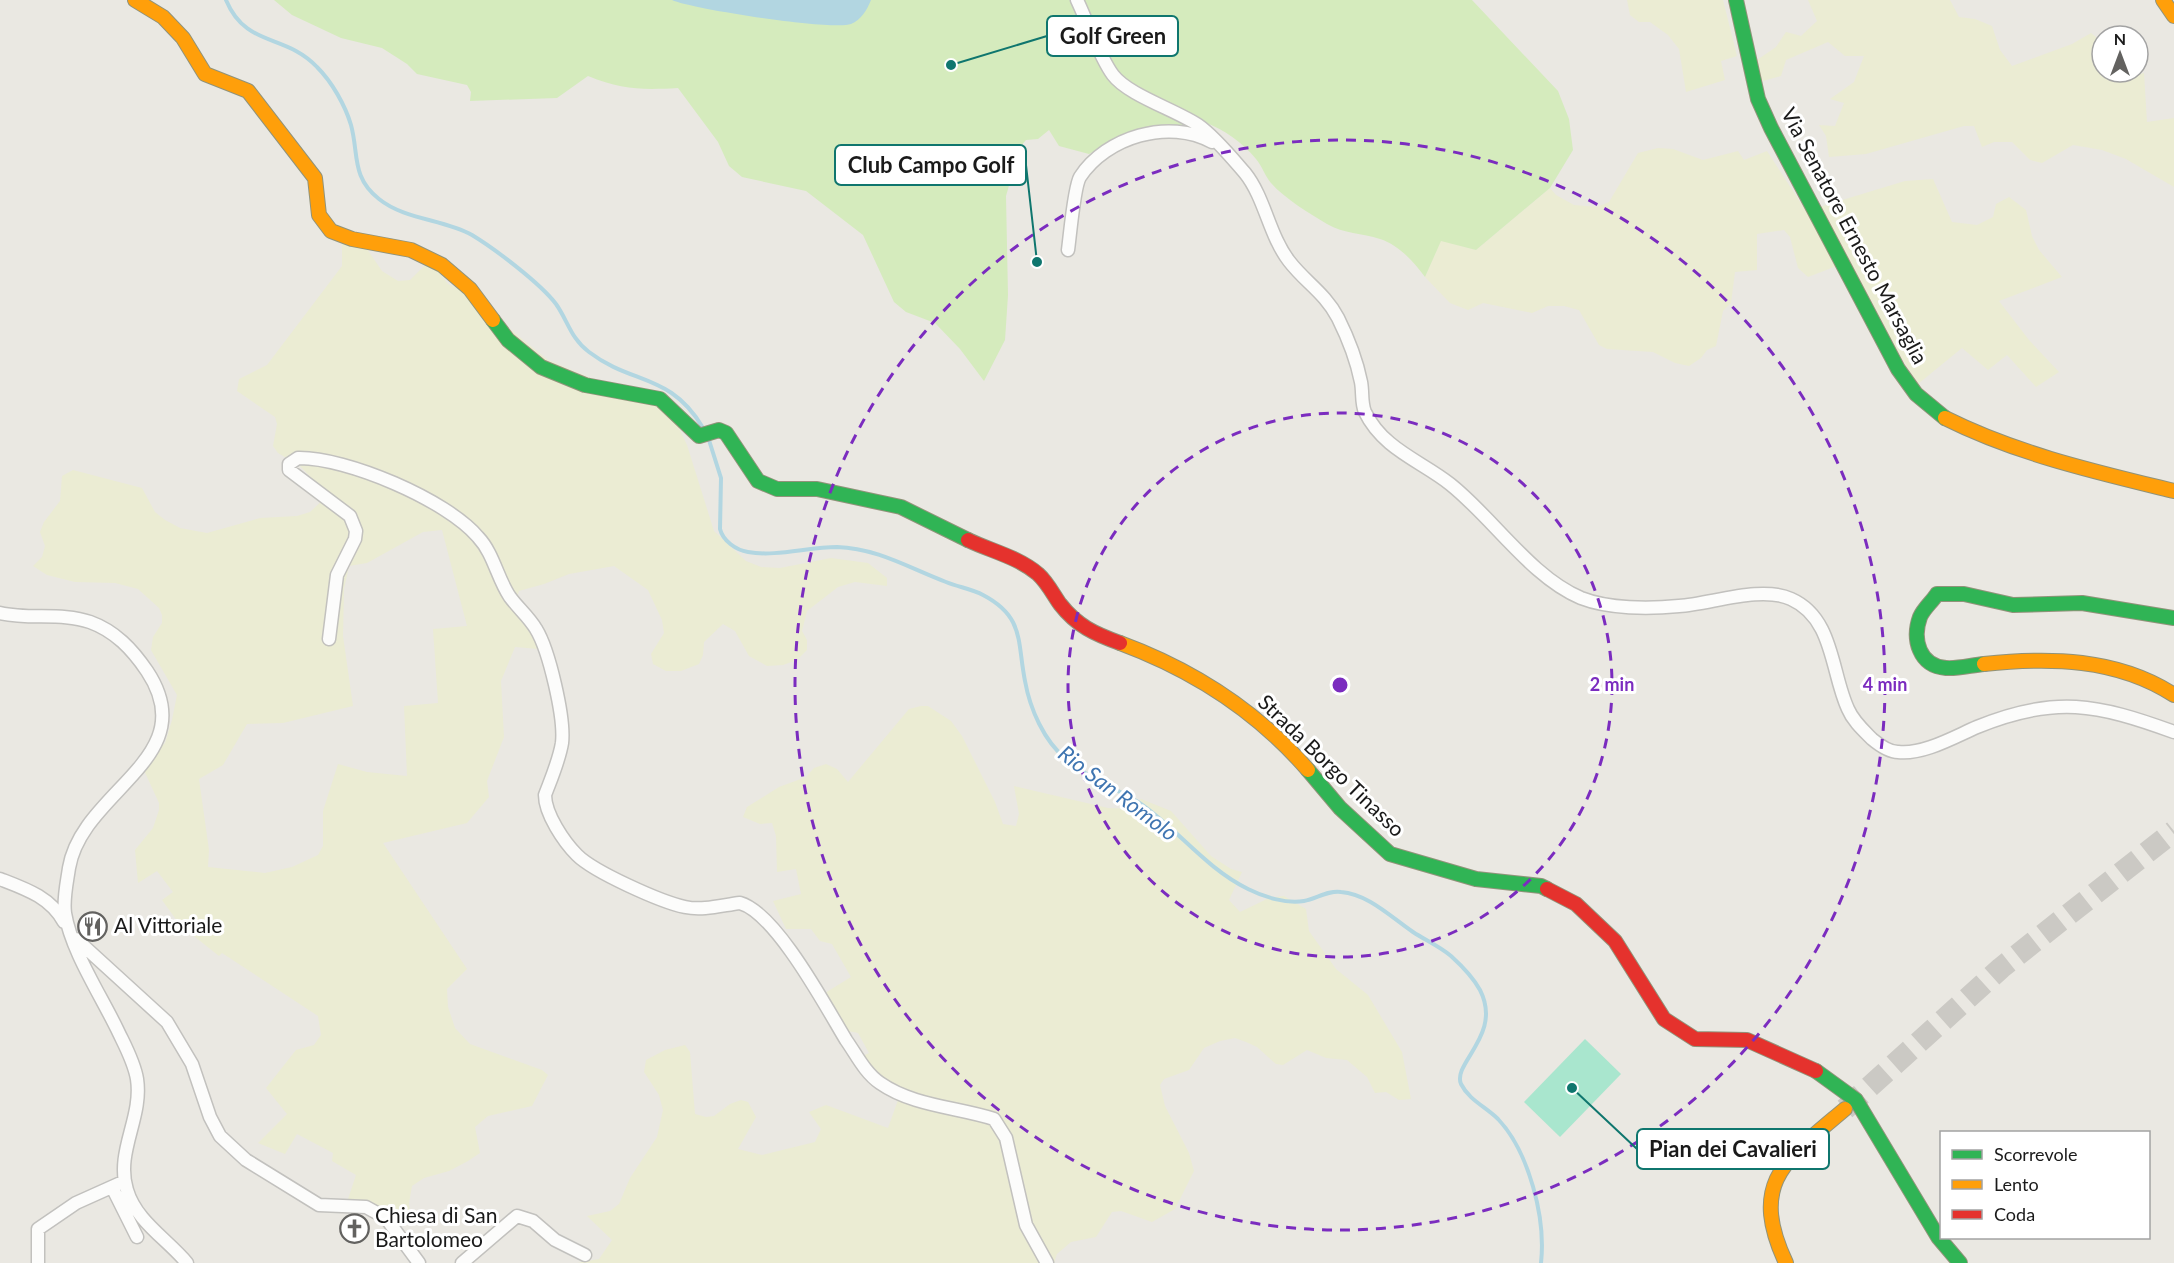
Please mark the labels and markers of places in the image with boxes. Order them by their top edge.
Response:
callout: Golf Green [1047,16,1178,56]
callout: Club Campo Golf [835,145,1026,185]
centre of rings [1330,675,1350,695]
restaurant icon: Al Vittoriale [77,910,109,942]
place label: Al Vittoriale [114,912,222,937]
callout: Pian dei Cavalieri [1637,1129,1829,1169]
place label: Chiesa di San Bartolomeo [375,1202,497,1251]
church icon: Chiesa di San Bartolomeo [338,1212,370,1244]

